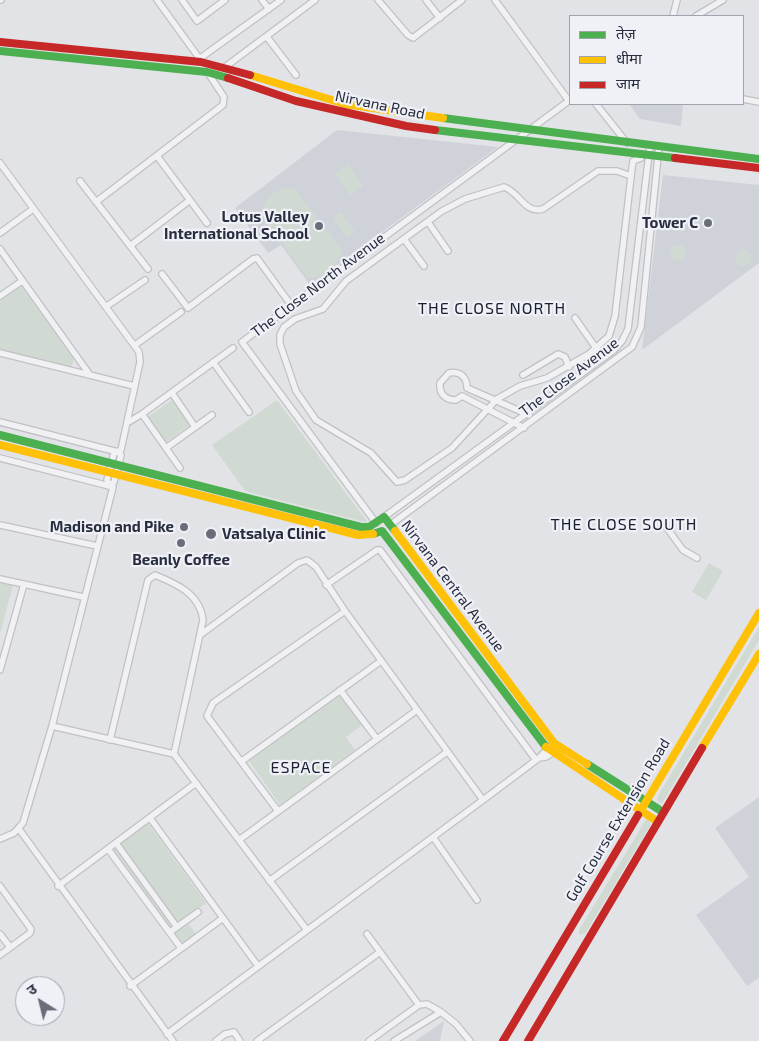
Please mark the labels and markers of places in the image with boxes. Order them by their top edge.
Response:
place label: Lotus Valley International School [164,208,309,243]
place label: Tower C [642,214,698,232]
marker: Tower C [702,217,714,229]
marker: Lotus Valley International School [313,220,325,232]
place label: Madison and Pike [50,518,174,536]
marker: Madison and Pike [178,521,190,533]
place label: Vatsalya Clinic [222,525,326,543]
marker: Vatsalya Clinic [204,527,218,541]
marker: Beanly Coffee [175,537,187,549]
place label: Beanly Coffee [132,551,230,569]

